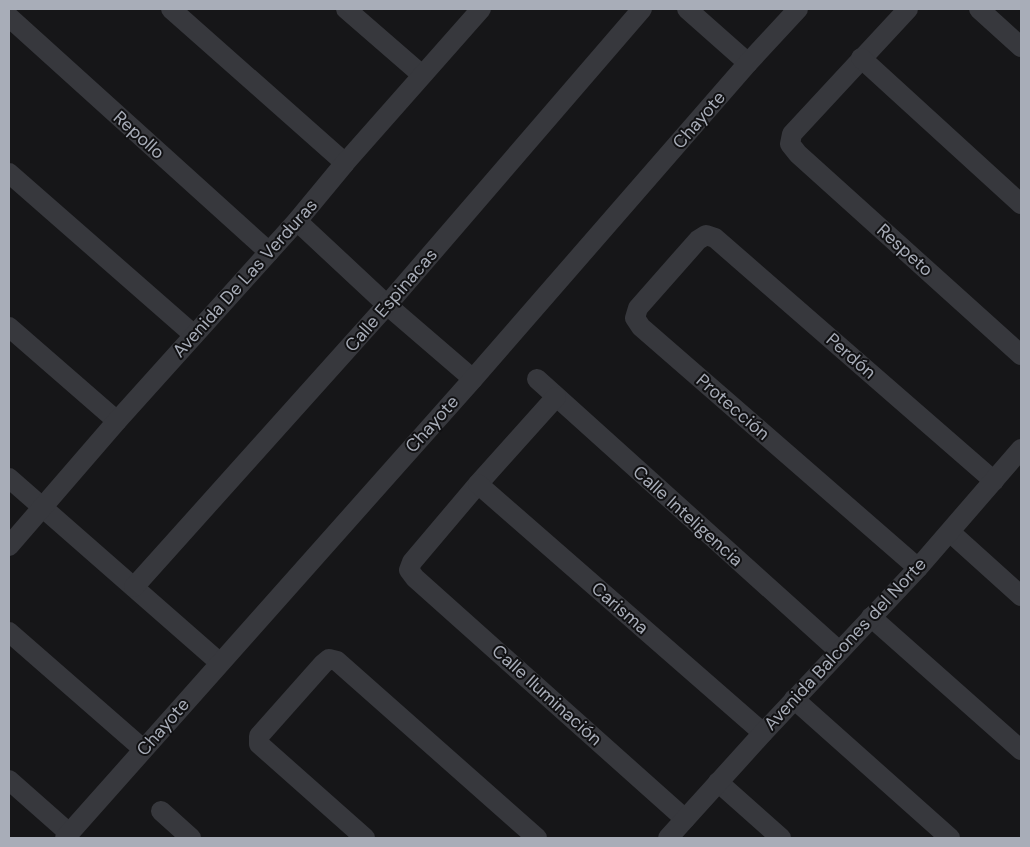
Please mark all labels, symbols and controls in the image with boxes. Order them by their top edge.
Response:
street label: Chayote [667,86,731,154]
street label: Repollo [108,106,170,164]
street label: Avenida De Las Verduras [167,193,323,363]
street label: Respeto [872,218,938,282]
street label: Calle Espinacas [339,243,443,357]
street label: Perdón [821,328,881,384]
street label: Protección [691,368,775,446]
street label: Chayote [400,390,464,458]
street label: Calle Inteligencia [628,460,748,572]
street label: Avenida Balcones del Norte [758,552,932,736]
street label: Carisma [586,576,654,640]
street label: Calle Iluminación [487,639,607,751]
street label: Chayote [131,693,195,761]

